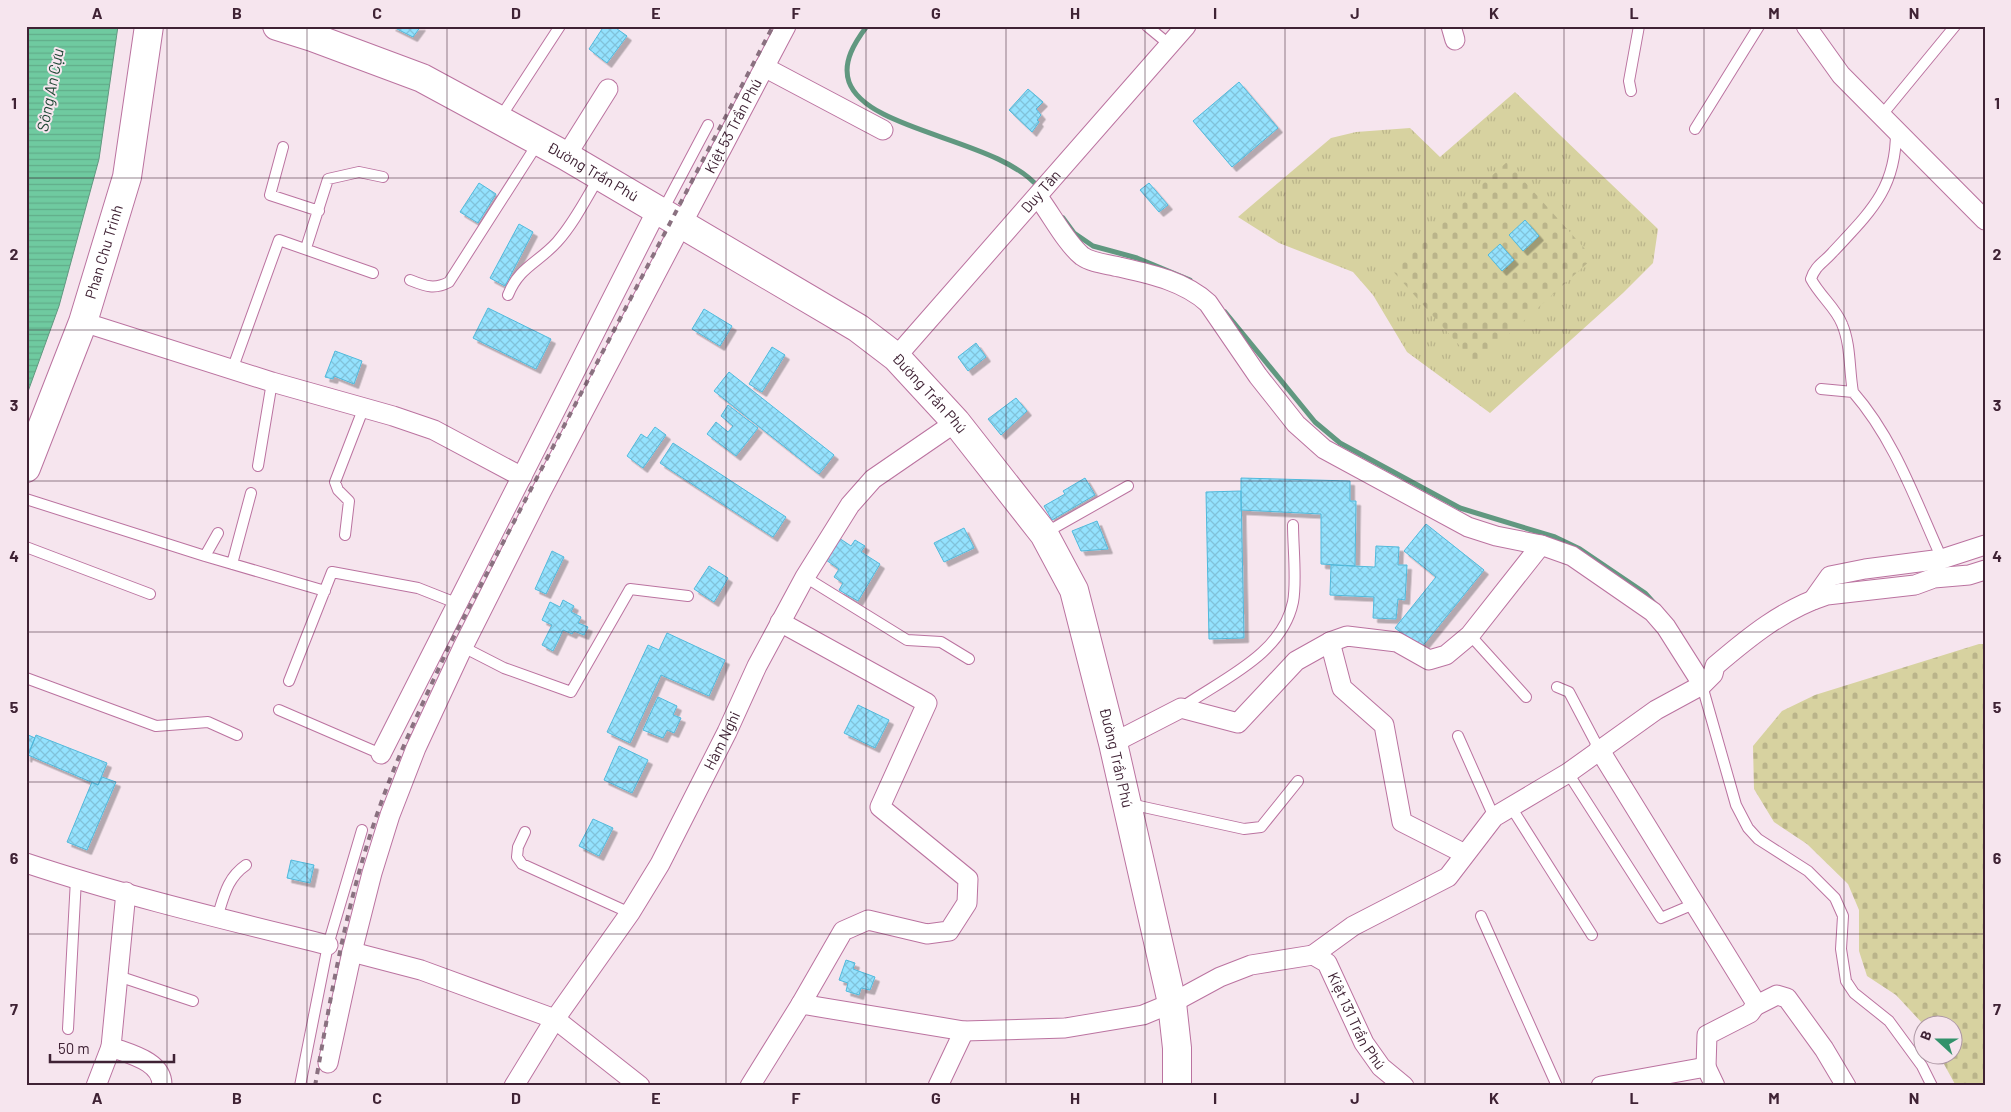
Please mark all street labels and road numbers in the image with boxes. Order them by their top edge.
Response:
street label: Kiệt 53 Trần Phú [700,75,765,176]
street label: Đường Trần Phú [545,138,642,205]
street label: Duy Tân [1017,166,1064,216]
street label: Phan Chu Trinh [81,202,126,301]
street label: Đường Trần Phú [889,349,971,437]
street label: Đường Trần Phú [1096,706,1137,809]
street label: Hàm Nghi [699,708,743,773]
street label: Kiệt 131 Trần Phú [1324,969,1390,1073]

